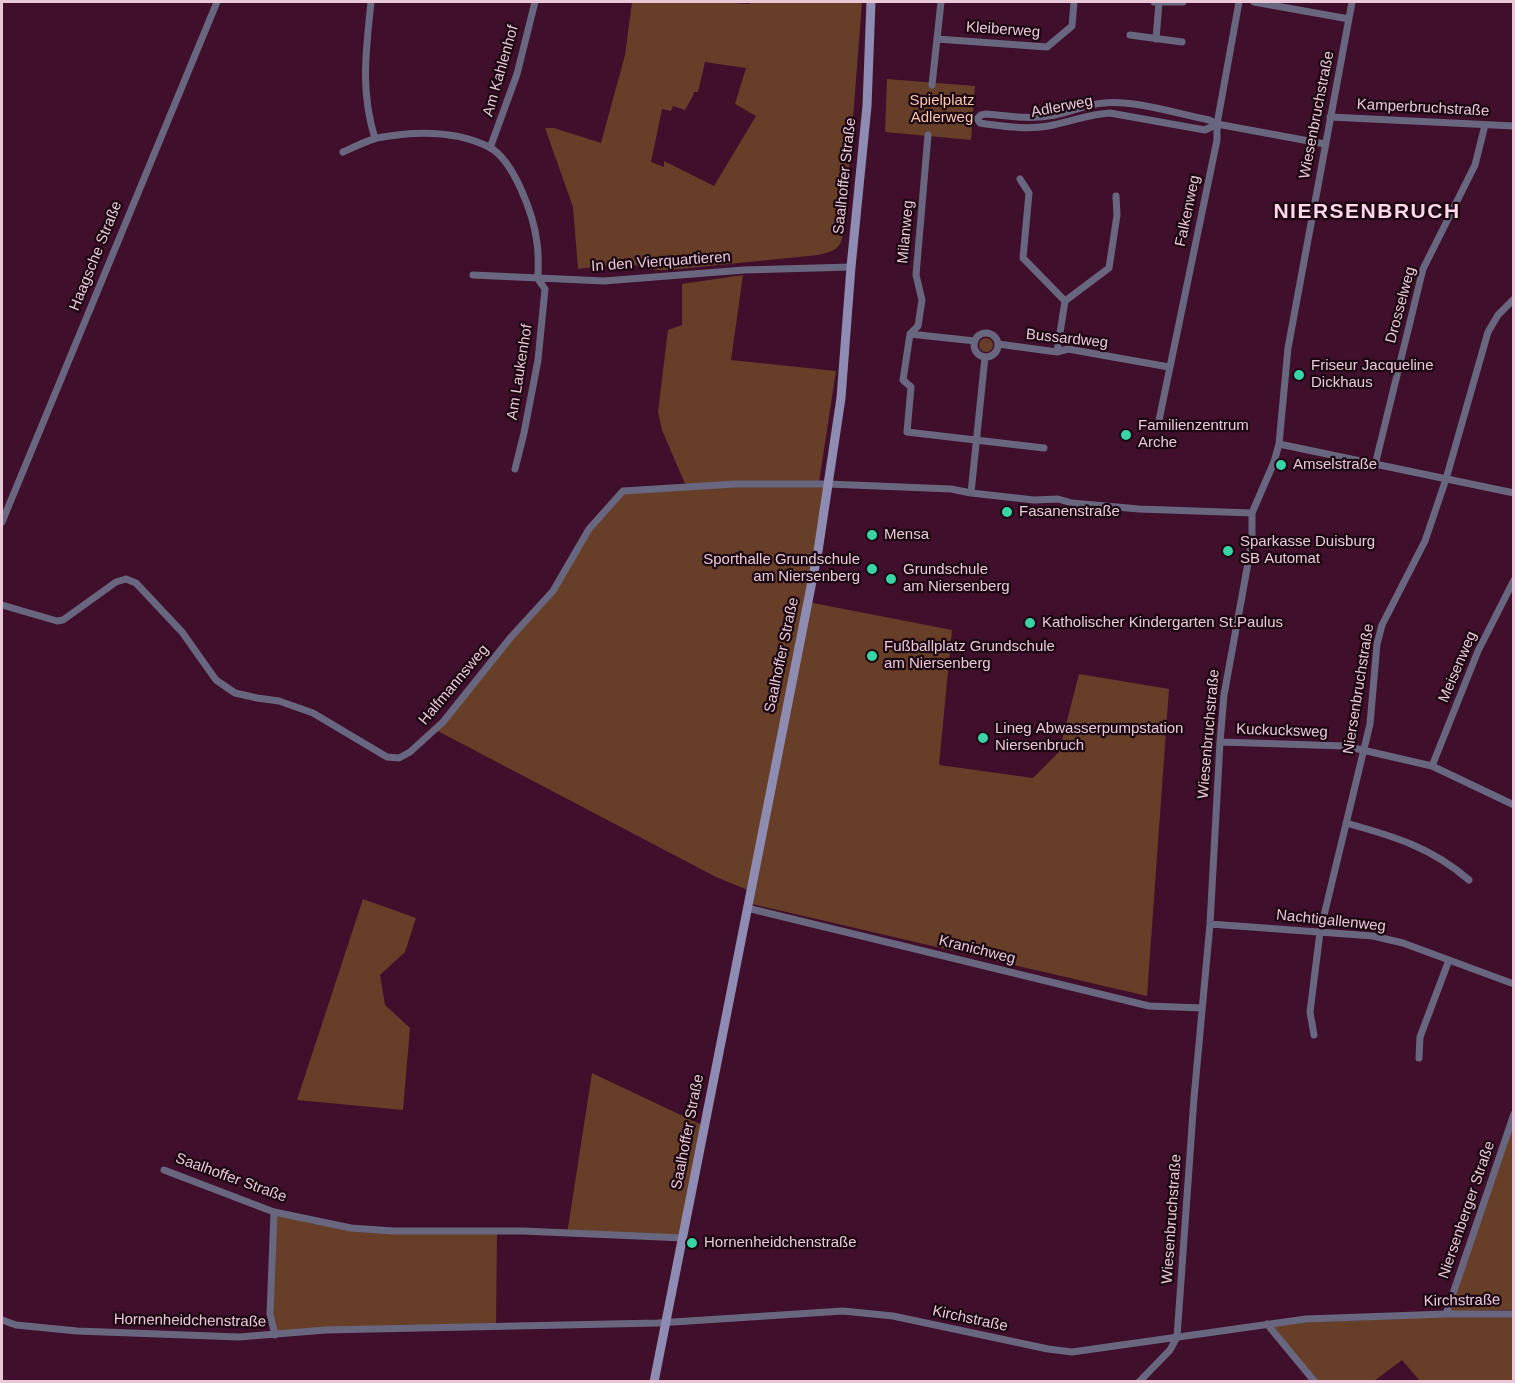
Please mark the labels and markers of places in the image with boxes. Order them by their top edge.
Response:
place label: Friseur Jacqueline Dickhaus [1311,357,1434,392]
marker: Friseur Jacqueline Dickhaus [1292,368,1306,382]
place label: Familienzentrum Arche [1138,417,1249,452]
marker: Familienzentrum Arche [1119,428,1133,442]
place label: Amselstraße [1293,456,1377,474]
marker: Amselstraße [1274,458,1288,472]
place label: Fasanenstraße [1019,503,1120,521]
marker: Fasanenstraße [1000,505,1014,519]
place label: Mensa [884,526,929,544]
marker: Mensa [865,528,879,542]
place label: Sparkasse Duisburg SB Automat [1240,533,1375,568]
marker: Sparkasse Duisburg SB Automat [1221,544,1235,558]
place label: Sporthalle Grundschule am Niersenberg [703,551,860,586]
place label: Grundschule am Niersenberg [903,561,1010,596]
marker: Sporthalle Grundschule am Niersenberg [865,562,879,576]
marker: Grundschule am Niersenberg [884,572,898,586]
place label: Katholischer Kindergarten St.Paulus [1042,614,1283,632]
marker: Katholischer Kindergarten St.Paulus [1023,616,1037,630]
place label: Fußballplatz Grundschule am Niersenberg [884,638,1055,673]
marker: Fußballplatz Grundschule am Niersenberg [865,649,879,663]
place label: Lineg Abwasserpumpstation Niersenbruch [995,720,1183,755]
marker: Lineg Abwasserpumpstation Niersenbruch [976,731,990,745]
place label: Hornenheidchenstraße [704,1234,857,1252]
marker: Hornenheidchenstraße [685,1236,699,1250]

